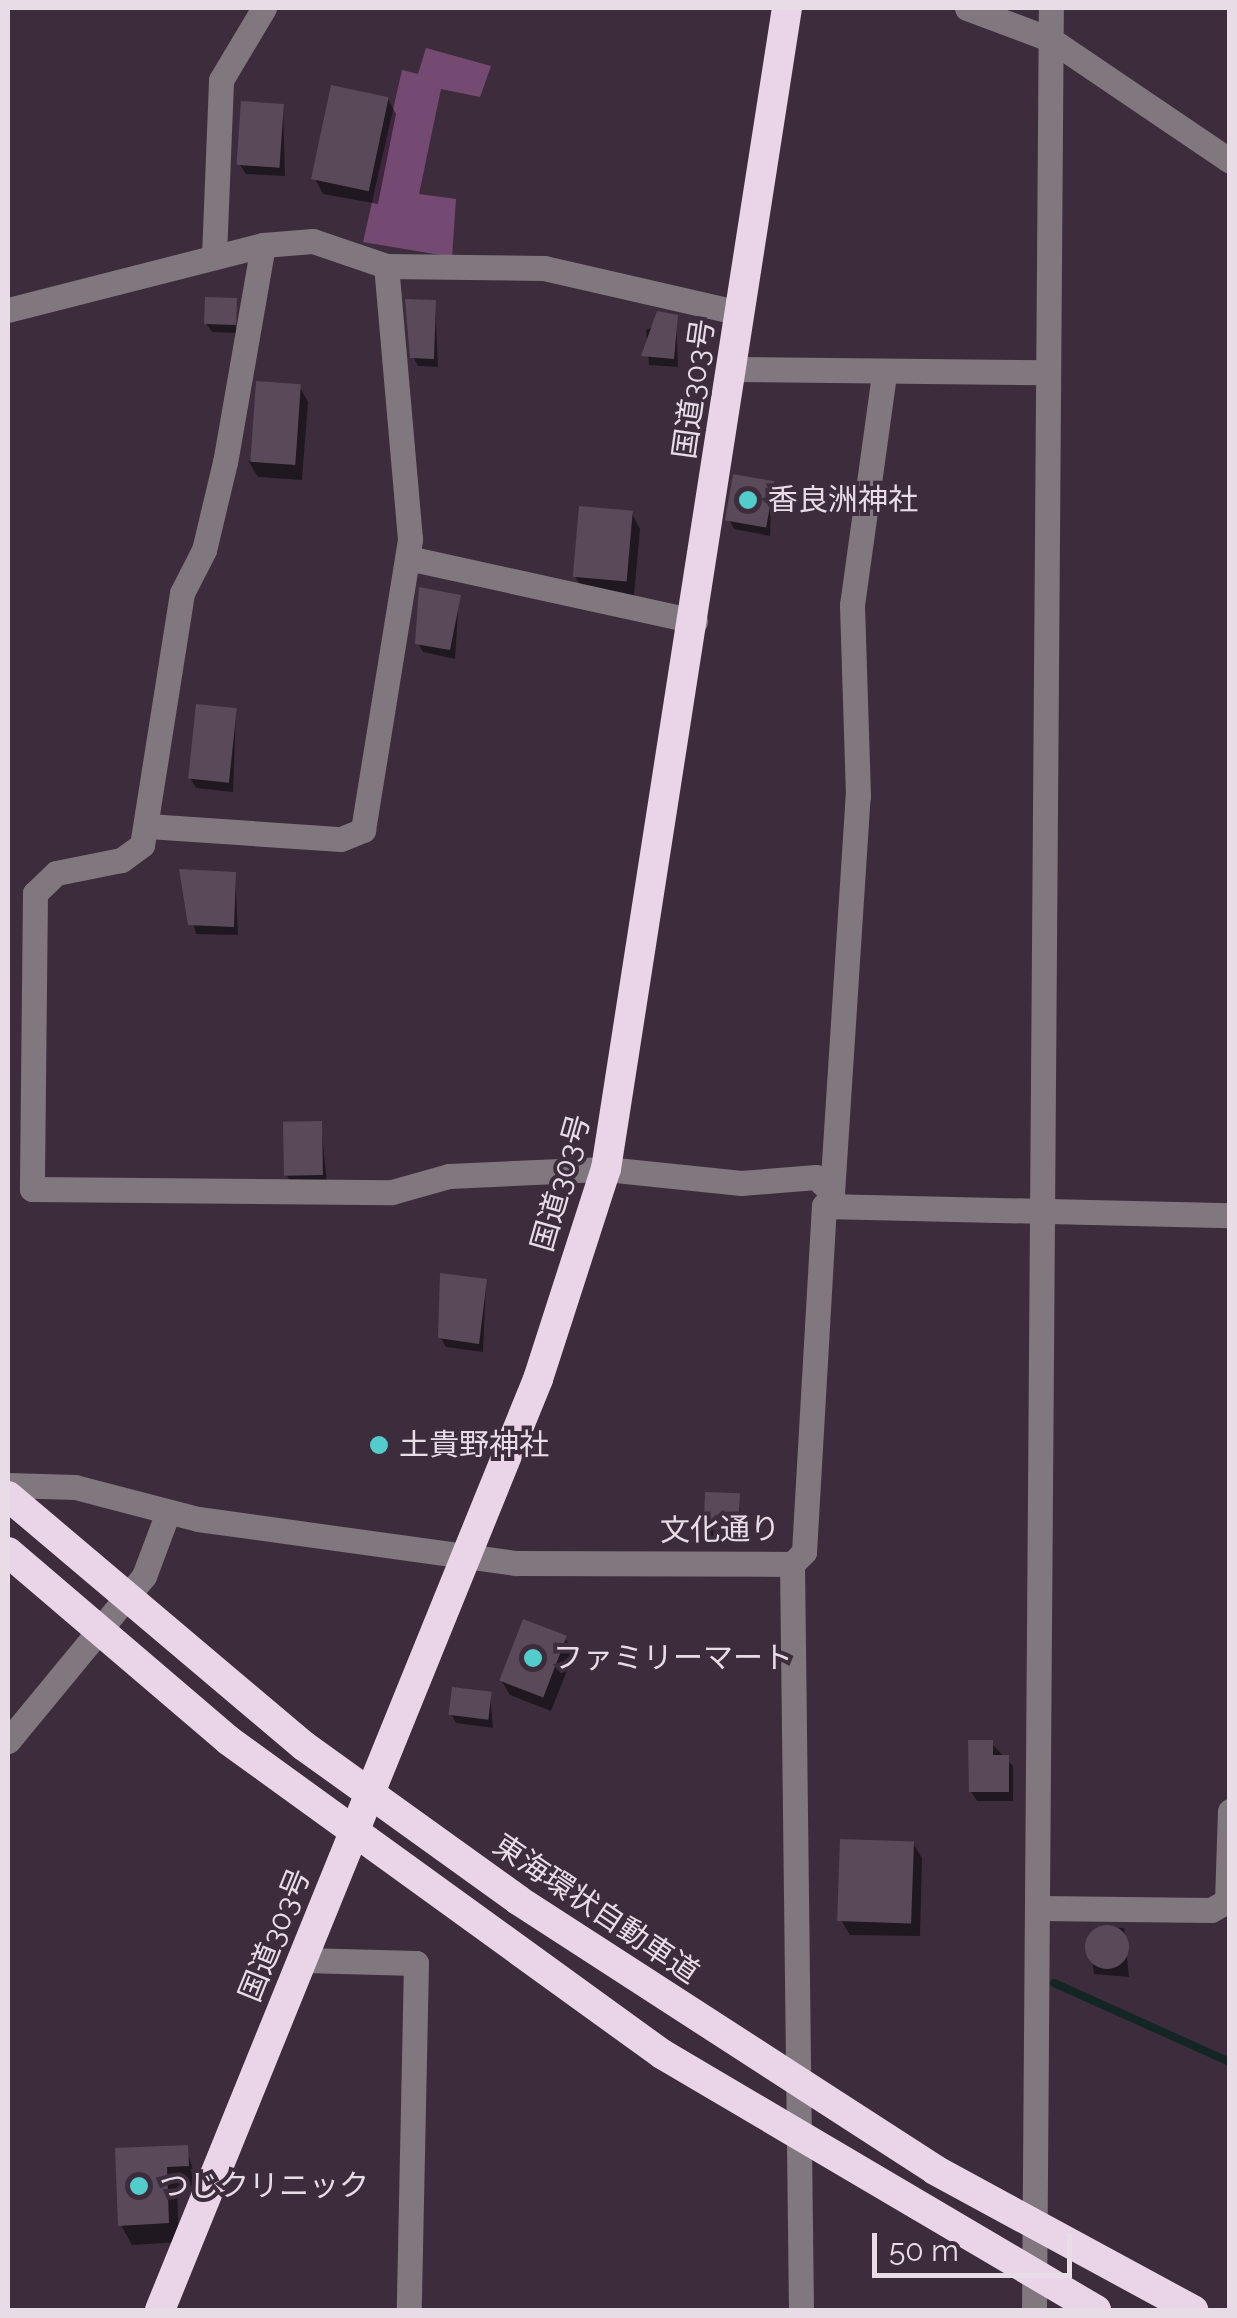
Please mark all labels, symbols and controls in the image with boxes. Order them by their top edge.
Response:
street label: 国道303号 [666,317,722,461]
place label: 香良洲神社 [768,482,918,518]
marker: 香良洲神社 [737,489,759,511]
street label: 国道303号 [524,1111,598,1255]
place label: 土貴野神社 [399,1427,549,1463]
marker: 土貴野神社 [368,1434,390,1456]
street label: 文化通り [660,1511,780,1549]
place label: ファミリーマート [553,1640,793,1676]
marker: ファミリーマート [522,1647,544,1669]
street label: 東海環状自動車道 [486,1827,706,1991]
street label: 国道303号 [232,1863,318,2007]
place label: つじクリニック [159,2168,369,2204]
marker: つじクリニック [128,2175,150,2197]
scale bar [877,2213,1077,2275]
text: 50 m [889,2233,959,2268]

